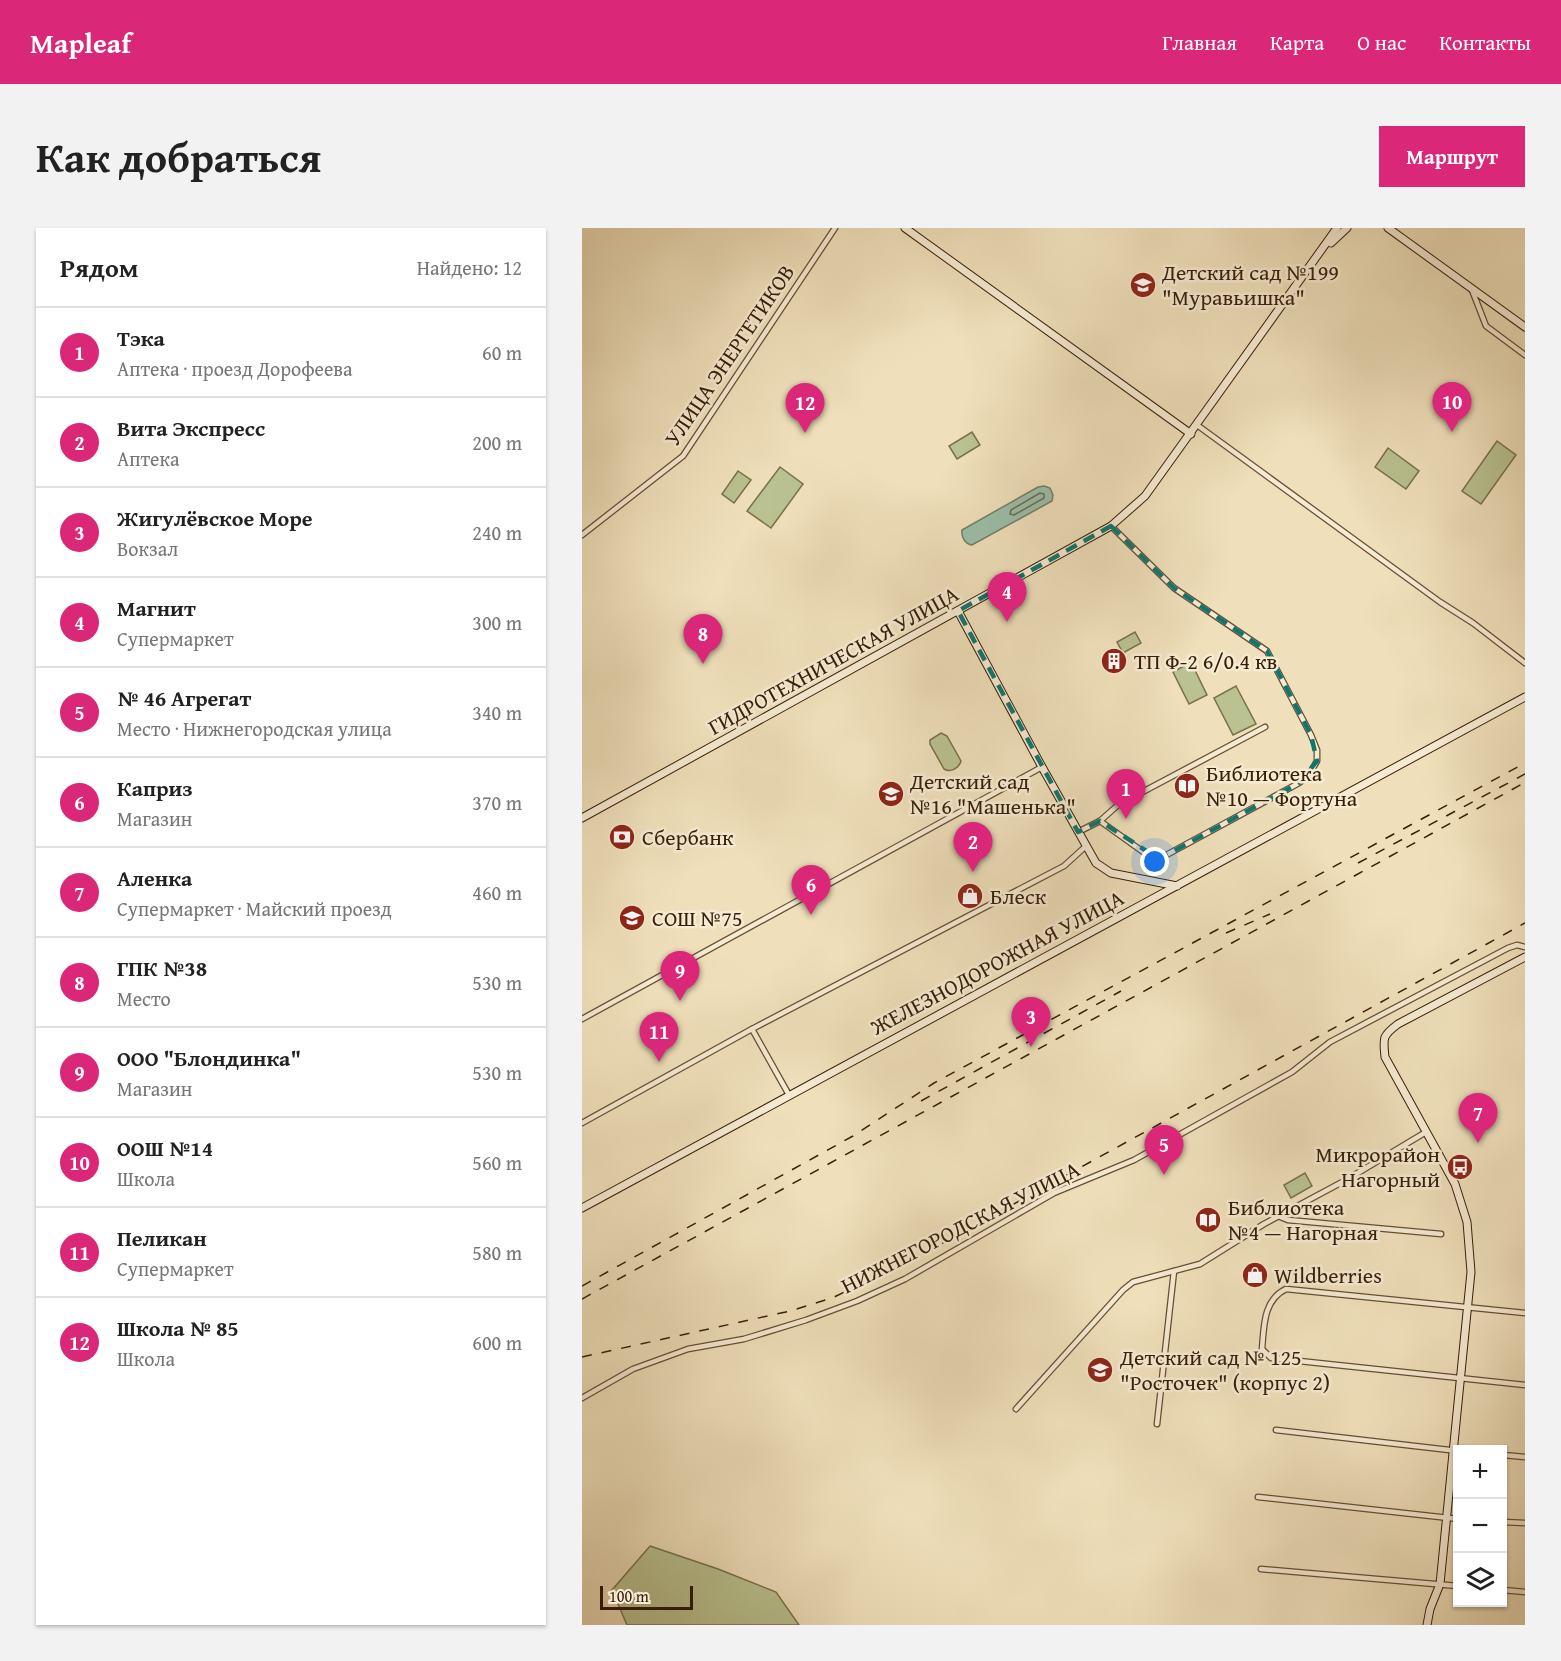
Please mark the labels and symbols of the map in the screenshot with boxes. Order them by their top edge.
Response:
place label: Детский сад №199 "Муравьишка" [1161,256,1339,313]
street label: УЛИЦА ЭНЕРГЕТИКОВ [656,258,802,452]
school or university icon: Детский сад №199 "Муравьишка" [1128,270,1158,300]
pin: 10 [1432,382,1472,432]
pin: 12 [786,384,824,433]
pin: 4 [988,572,1026,622]
street label: ГИДРОТЕХНИЧЕСКАЯ УЛИЦА [702,577,965,742]
pin: 8 [684,614,722,664]
place label: ТП Ф-2 6/0.4 кв [1134,645,1277,677]
building icon: ТП Ф-2 6/0.4 кв [1099,646,1129,676]
place label: Библиотека №10 — Фортуна [1206,757,1358,814]
place label: Детский сад №16 "Машенька" [909,765,1076,822]
pin: 1 [1106,770,1146,819]
library icon: Библиотека №10 — Фортуна [1172,771,1202,801]
school or university icon: Детский сад №16 "Машенька" [876,779,906,809]
place label: Сбербанк [642,821,734,853]
bank icon: Сбербанк [607,822,637,852]
pin: 2 [954,822,992,872]
your location [1140,847,1169,876]
pin: 6 [792,866,830,915]
place label: Блеск [990,880,1047,912]
street label: ЖЕЛЕЗНОДОРОЖНАЯ УЛИЦА [864,881,1130,1043]
shop icon: Блеск [955,881,985,911]
place label: СОШ №75 [652,902,743,934]
school or university icon: СОШ №75 [617,903,647,933]
pin: 9 [660,952,700,1001]
pin: 3 [1012,998,1050,1047]
pin: 11 [640,1012,679,1062]
pin: 7 [1458,1094,1498,1143]
pin: 5 [1144,1126,1184,1175]
place label: Микрорайон Нагорный [1316,1138,1440,1195]
street label: НИЖНЕГОРОДСКАЯ УЛИЦА [835,1152,1086,1301]
bus stop icon: Микрорайон Нагорный [1445,1152,1475,1182]
place label: Библиотека №4 — Нагорная [1228,1191,1378,1248]
library icon: Библиотека №4 — Нагорная [1193,1205,1223,1235]
place label: Wildberries [1274,1259,1382,1291]
shop icon: Wildberries [1240,1260,1270,1290]
place label: Детский сад № 125 "Росточек" (корпус 2) [1119,1341,1330,1398]
school or university icon: Детский сад № 125 "Росточек" (корпус 2) [1085,1355,1115,1385]
scale bar [600,1583,693,1610]

